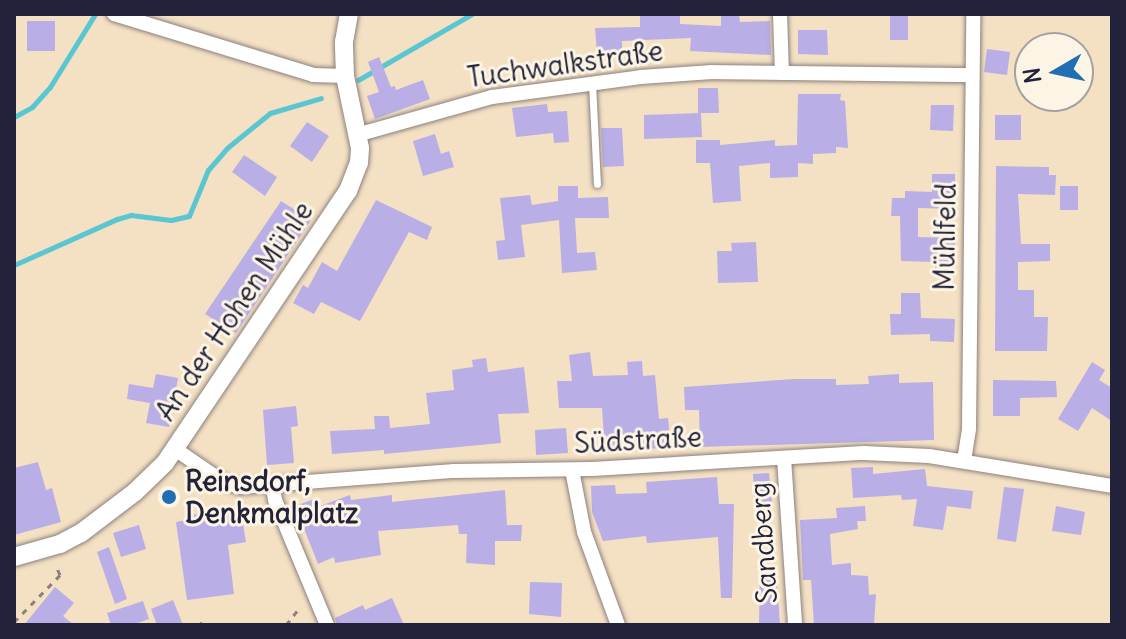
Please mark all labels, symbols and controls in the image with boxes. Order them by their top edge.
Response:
north arrow [1014,32,1094,112]
street label: Tuchwalkstraße [465,34,665,94]
text: N [1017,66,1047,85]
street label: Mühlfeld [927,183,963,291]
street label: An der Hohen Mühle [148,195,320,427]
street label: Südstraße [573,420,703,460]
place label: Reinsdorf, Denkmalplatz [185,464,358,530]
street label: Sandberg [742,481,784,605]
marker: Reinsdorf, Denkmalplatz [160,488,178,506]

